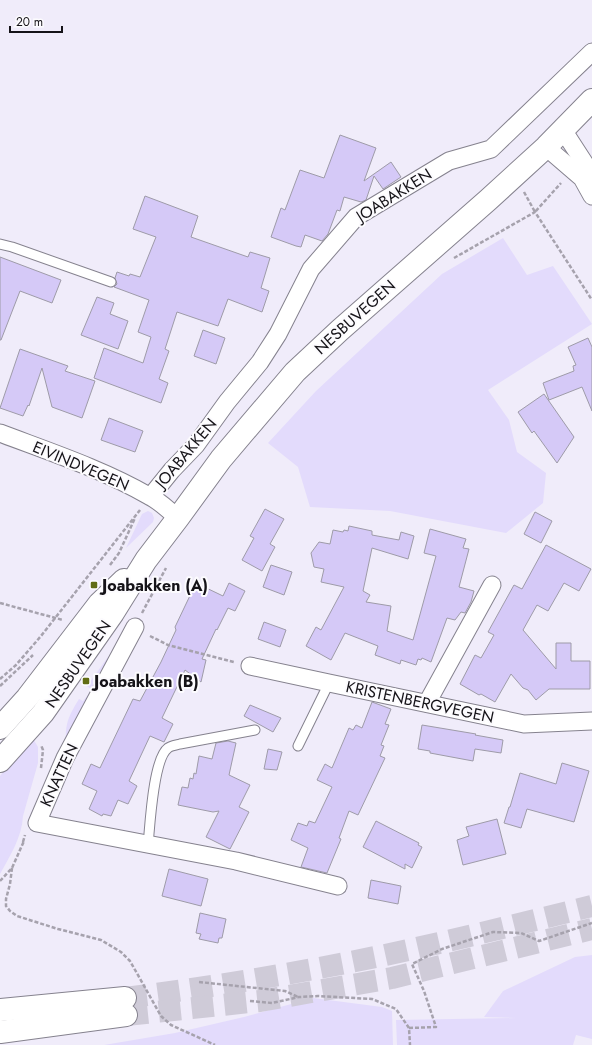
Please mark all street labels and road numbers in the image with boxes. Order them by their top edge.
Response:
street label: JOABAKKEN [350,163,436,228]
street label: NESBUVEGEN [309,274,401,360]
street label: JOABAKKEN [149,413,222,495]
street label: EIVINDVEGEN [29,435,133,497]
street label: NESBUVEGEN [39,616,117,712]
street label: KRISTENBERGVEGEN [344,675,496,729]
street label: KNATTEN [34,740,84,810]

